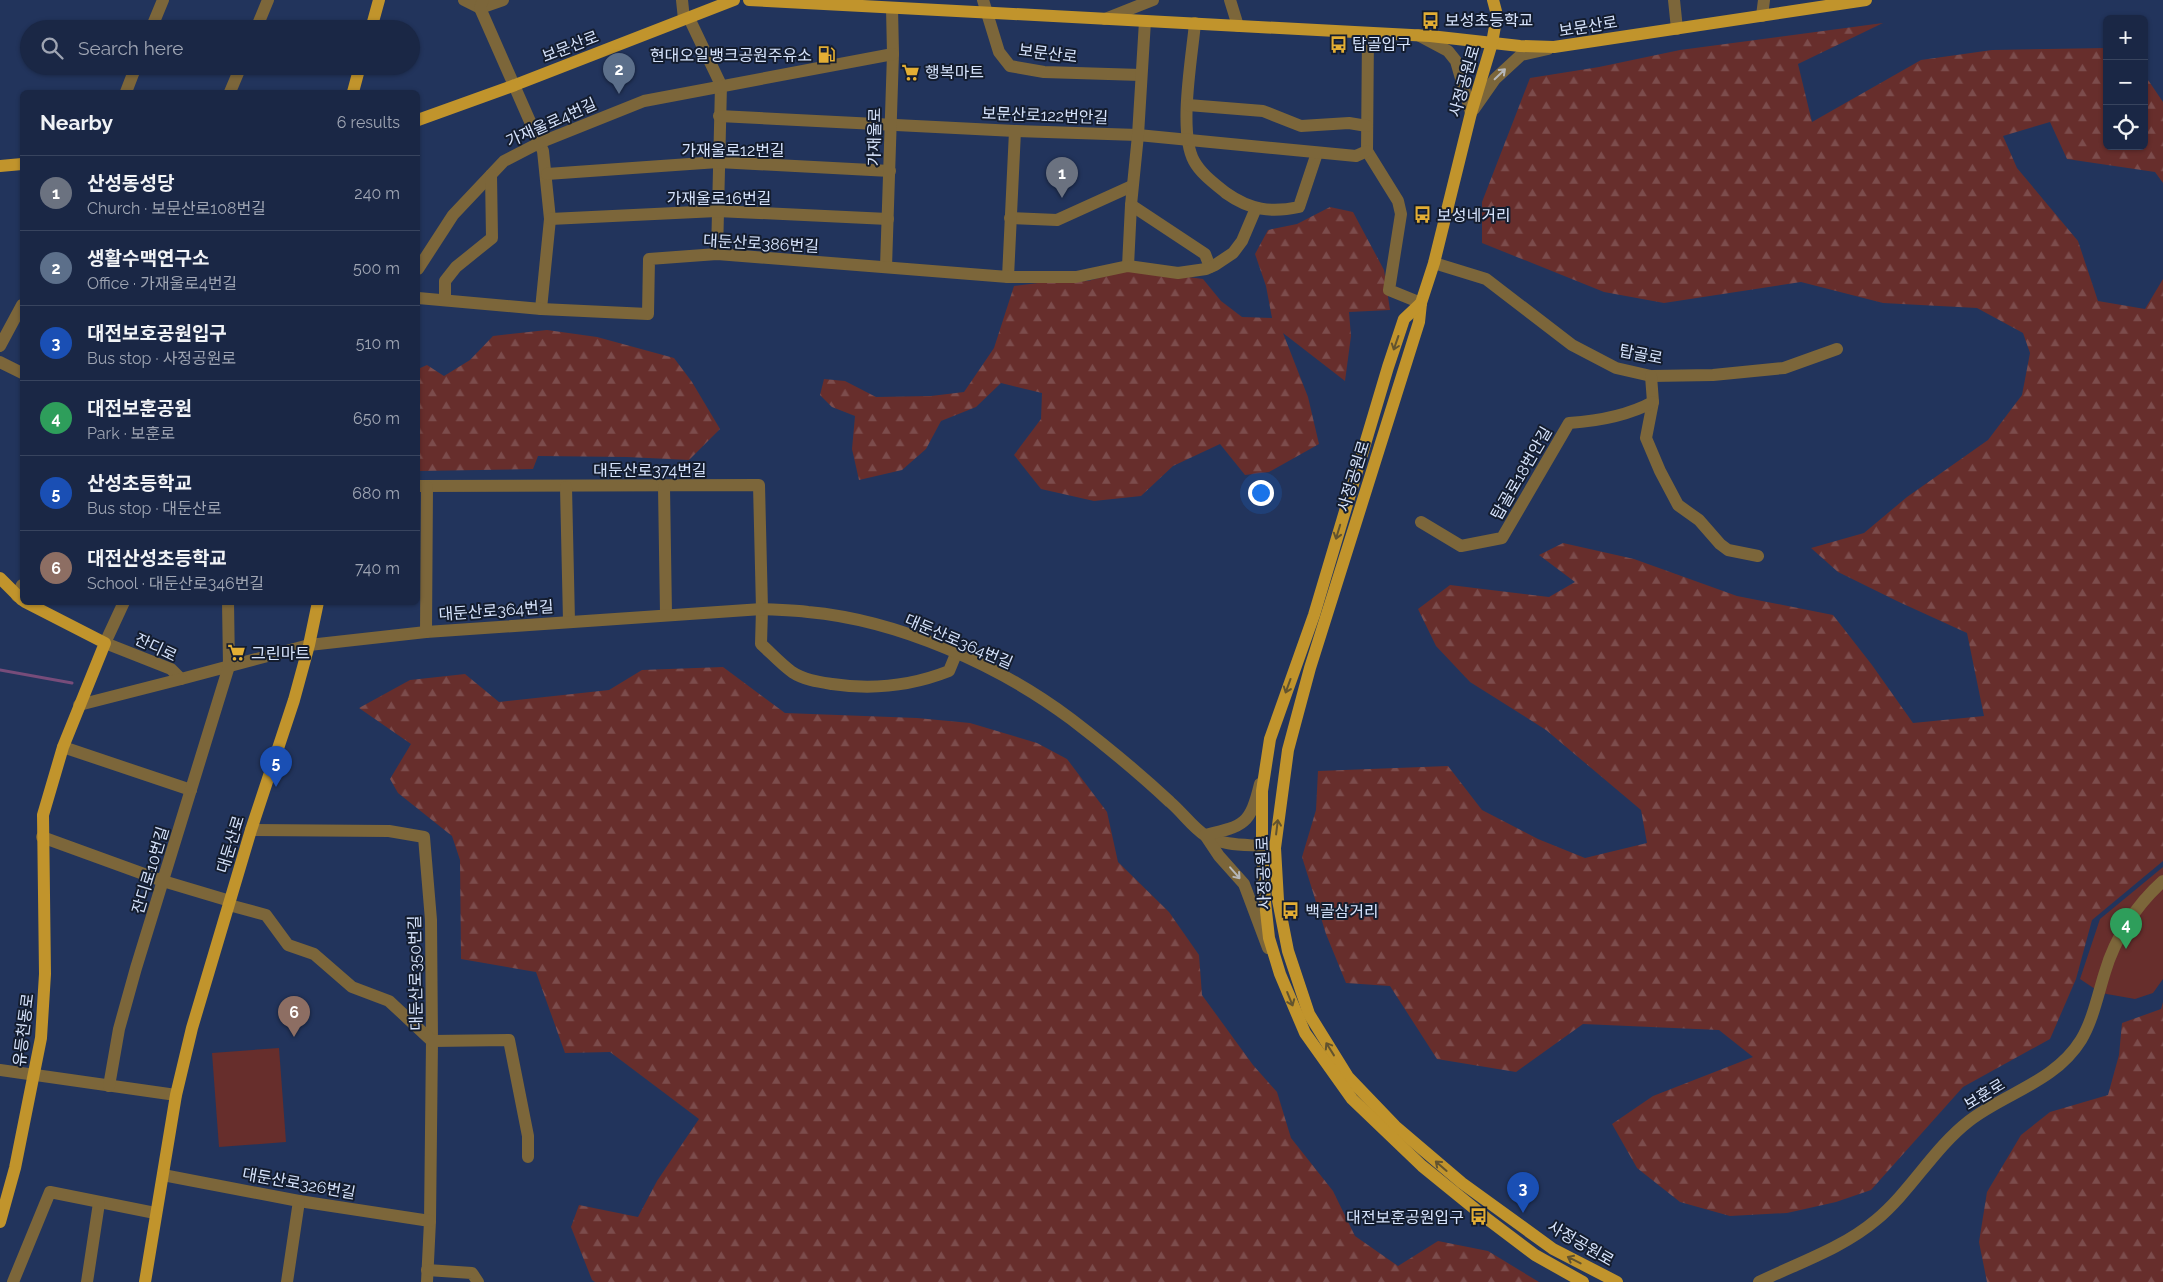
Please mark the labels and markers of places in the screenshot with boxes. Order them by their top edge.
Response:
bus stop icon: 보성초등학교 [1421,10,1441,30]
place label: 보성초등학교 [1445,11,1533,30]
bus stop icon: 탑골입구 [1328,34,1348,54]
place label: 탑골입구 [1352,35,1411,54]
fuel station icon: 현대오일뱅크공원주유소 [816,45,836,65]
place label: 현대오일뱅크공원주유소 [650,46,812,65]
pin: 2 [603,53,635,94]
supermarket icon: 행복마트 [901,62,921,82]
place label: 행복마트 [925,63,984,82]
pin: 1 [1046,157,1078,198]
bus stop icon: 보성네거리 [1413,205,1433,225]
place label: 보성네거리 [1437,206,1511,225]
supermarket icon: 그린마트 [227,643,247,663]
place label: 그린마트 [251,644,310,663]
pin: 5 [260,746,292,787]
bus stop icon: 백골삼거리 [1281,901,1301,921]
place label: 백골삼거리 [1305,902,1379,921]
pin: 4 [2110,908,2142,949]
pin: 6 [278,996,310,1037]
pin: 3 [1507,1172,1539,1213]
bus stop icon: 대전보훈공원입구 [1468,1207,1488,1227]
place label: 대전보훈공원입구 [1346,1208,1464,1227]

